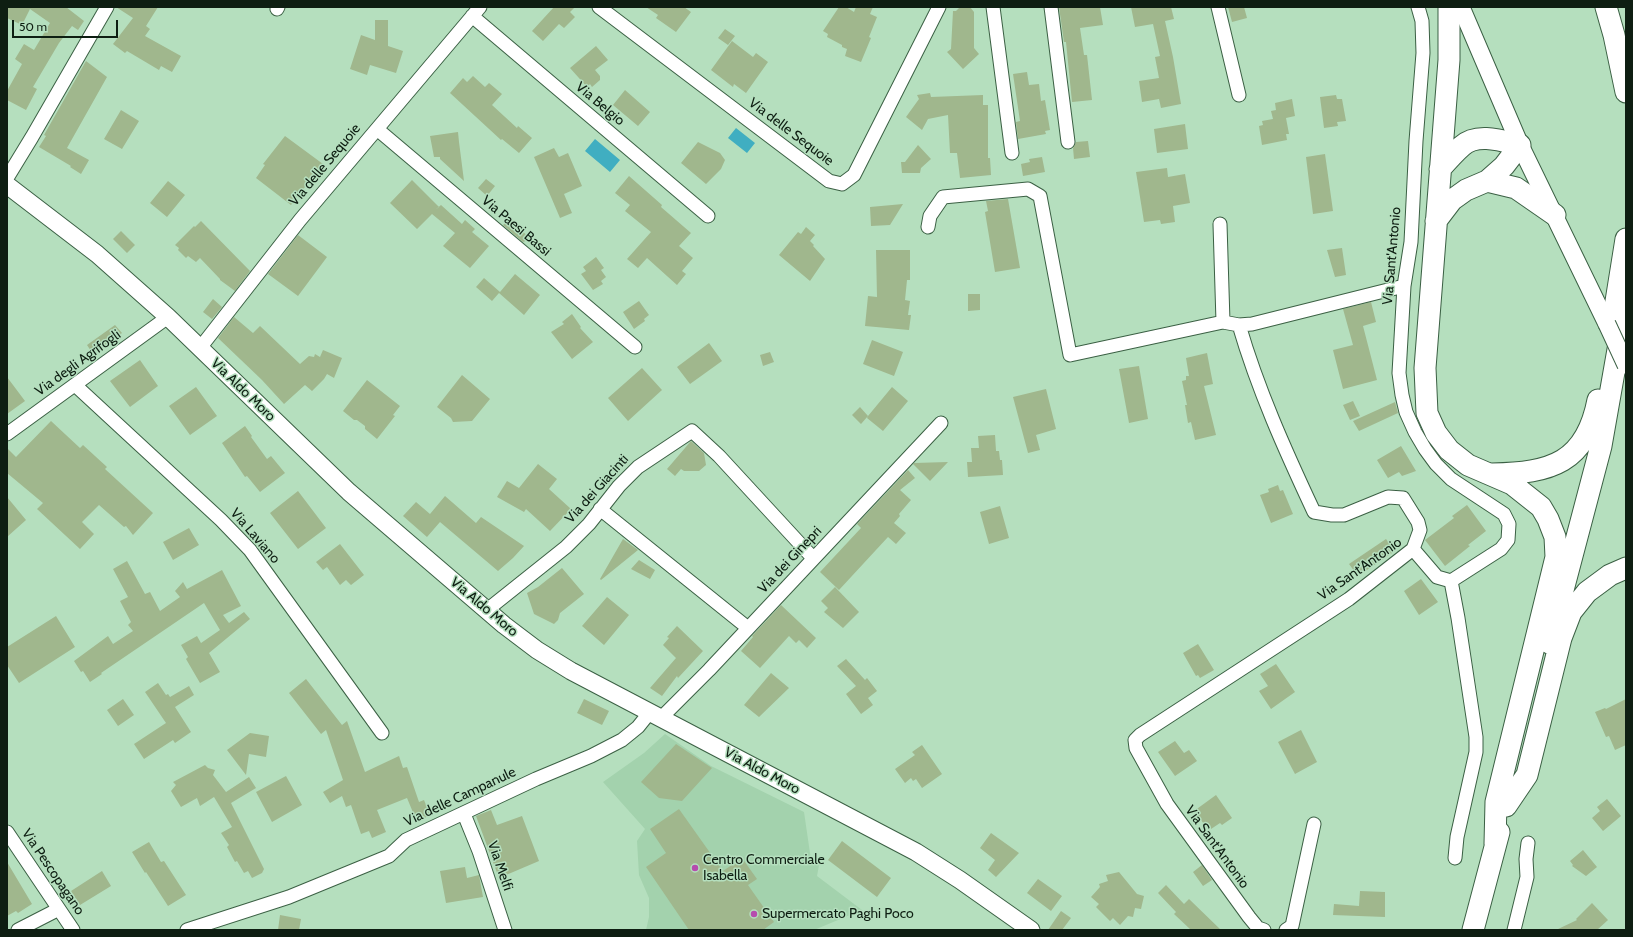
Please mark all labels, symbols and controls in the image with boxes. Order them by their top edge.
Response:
scale bar [14,12,120,38]
text: 50 m [19,19,47,34]
street label: Via Belgio [572,79,628,129]
street label: Via delle Sequoie [745,95,837,169]
street label: Via delle Sequoie [286,120,364,210]
street label: Via Paesi Bassi [478,192,554,260]
street label: Via Sant'Antonio [1379,206,1405,306]
street label: Via degli Agrifogli [32,326,124,400]
street label: Via Aldo Moro [207,355,279,425]
street label: Via dei Giacinti [562,451,632,527]
street label: Via Laviano [226,505,284,567]
street label: Via dei Ginepri [755,523,825,597]
street label: Via Sant'Antonio [1315,534,1405,604]
street label: Via Aldo Moro [447,574,521,640]
street label: Via Aldo Moro [721,744,803,798]
street label: Via delle Campanule [401,764,519,830]
street label: Via Sant'Antonio [1181,802,1253,892]
street label: Via Pescopagano [18,826,88,918]
street label: Via Melfi [484,839,516,893]
place label: Centro Commerciale Isabella [703,852,825,884]
marker: Centro Commerciale Isabella [690,863,700,873]
place label: Supermercato Paghi Poco [762,906,914,922]
marker: Supermercato Paghi Poco [749,909,759,919]

